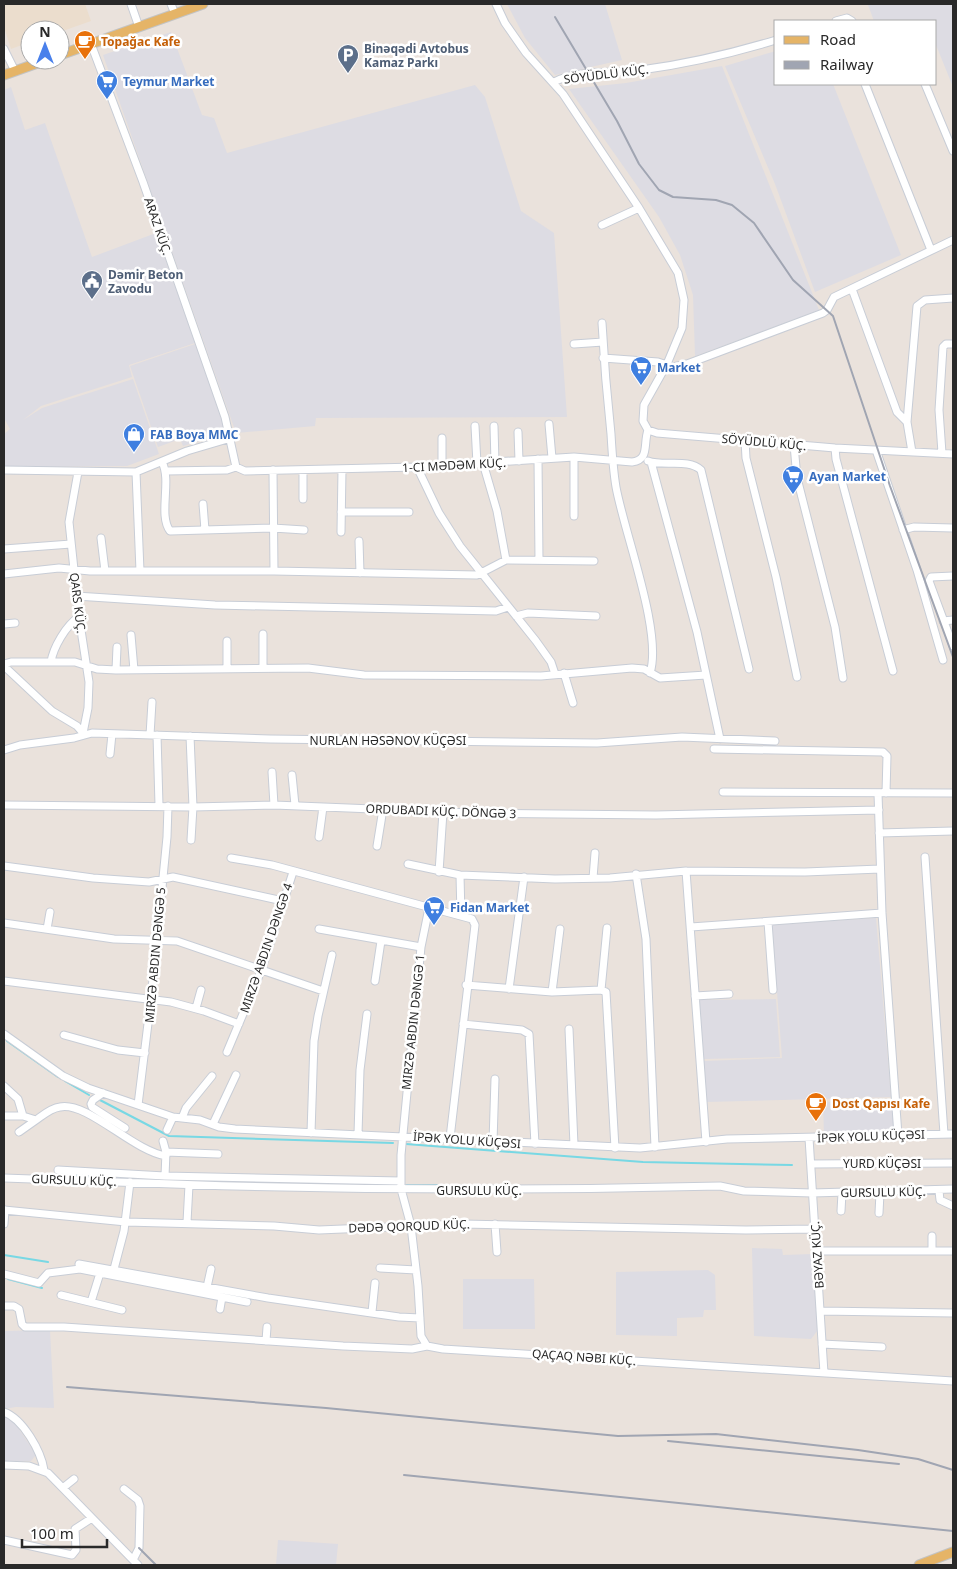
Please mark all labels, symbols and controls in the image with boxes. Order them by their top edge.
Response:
north arrow [20,20,70,70]
legend [774,20,937,85]
text: N [39,22,51,41]
cafe icon: Topağac Kafe [73,29,97,60]
text: Road [820,29,856,49]
place label: Topağac Kafe [101,33,180,50]
place label: Binəqədi Avtobus Kamaz Parkı [364,40,469,71]
parking icon: Binəqədi Avtobus Kamaz Parkı [336,43,360,74]
text: Railway [820,54,874,74]
street label: SÖYÜDLÜ KÜÇ. [563,60,649,88]
supermarket icon: Teymur Market [95,69,119,100]
place label: Teymur Market [123,73,215,90]
street label: ARAZ KÜÇ. [140,195,176,257]
place label: Dəmir Beton Zavodu [108,266,183,297]
public building icon: Dəmir Beton Zavodu [80,269,104,300]
supermarket icon: Market [629,355,653,386]
place label: Market [657,359,701,376]
shop icon: FAB Boya MMC [122,422,146,453]
place label: FAB Boya MMC [150,426,239,443]
street label: SÖYÜDLÜ KÜÇ. [721,430,807,454]
street label: 1-CI MƏDƏM KÜÇ. [402,454,506,476]
supermarket icon: Ayan Market [781,464,805,495]
place label: Ayan Market [809,468,886,485]
street label: QARS KÜÇ. [66,572,90,634]
street label: NURLAN HƏSƏNOV KÜÇƏSI [310,732,466,749]
street label: ORDUBADI KÜÇ. DÖNGƏ 3 [365,800,517,822]
street label: MIRZƏ ABDIN DƏNGƏ 4 [236,881,296,1015]
street label: MIRZƏ ABDIN DƏNGƏ 5 [141,886,169,1024]
supermarket icon: Fidan Market [422,895,446,926]
place label: Fidan Market [450,899,530,916]
street label: MIRZƏ ABDIN DƏNGƏ 1 [397,953,429,1091]
cafe icon: Dost Qapısı Kafe [804,1091,828,1122]
place label: Dost Qapısı Kafe [832,1095,930,1112]
street label: İPƏK YOLU KÜÇƏSI [817,1126,925,1146]
street label: İPƏK YOLU KÜÇƏSI [413,1128,521,1152]
street label: YURD KÜÇƏSI [843,1155,921,1172]
street label: GURSULU KÜÇ. [31,1170,117,1190]
street label: GURSULU KÜÇ. [436,1182,522,1199]
street label: GURSULU KÜÇ. [840,1183,926,1201]
street label: DƏDƏ QORQUD KÜÇ. [348,1215,470,1237]
street label: BƏYAZ KÜÇ. [806,1221,828,1289]
street label: QAÇAQ NƏBI KÜÇ. [532,1345,636,1369]
scale bar [22,1516,108,1548]
text: 100 m [30,1523,74,1543]

